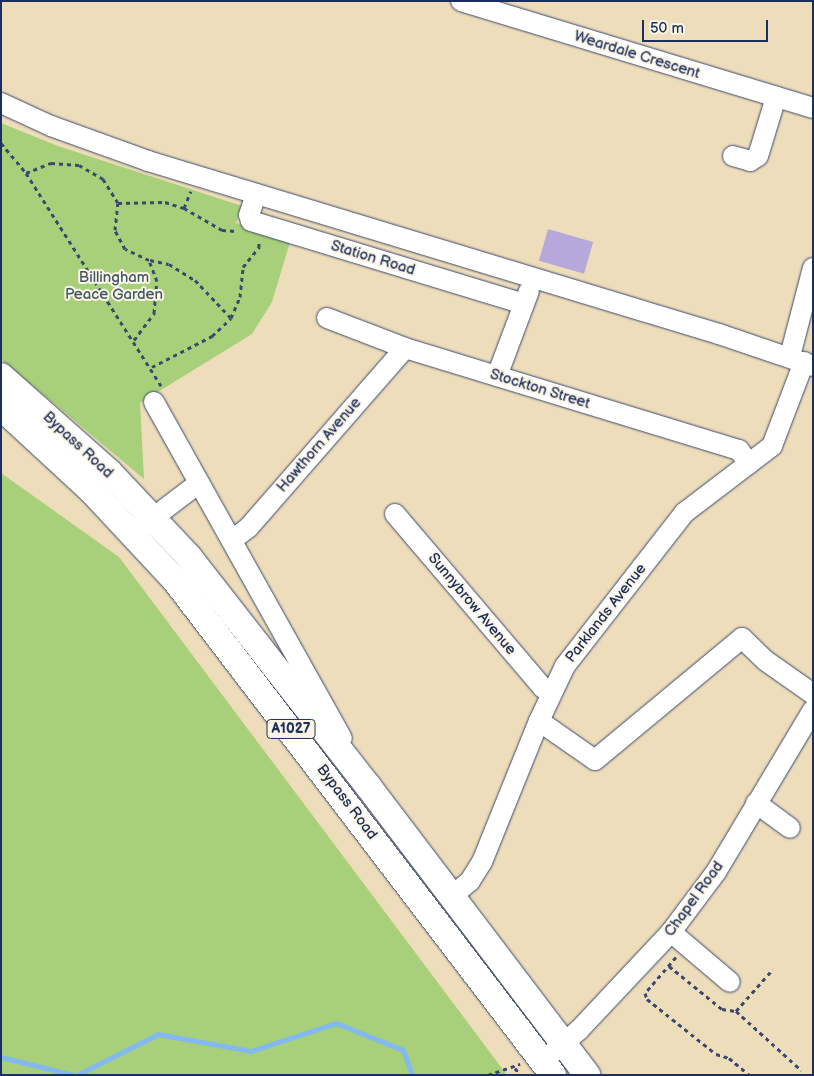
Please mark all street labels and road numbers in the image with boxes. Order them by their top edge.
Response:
street label: Weardale Crescent [572,27,702,83]
street label: Station Road [329,237,417,279]
street label: Stockton Street [488,365,592,413]
street label: Hawthorn Avenue [273,394,365,496]
street label: Bypass Road [39,408,117,482]
street label: Sunnybrow Avenue [424,549,520,659]
street label: Parklands Avenue [562,560,650,666]
road number: A1027 [266,718,316,741]
street label: Bypass Road [313,761,381,843]
street label: Chapel Road [661,858,727,940]

